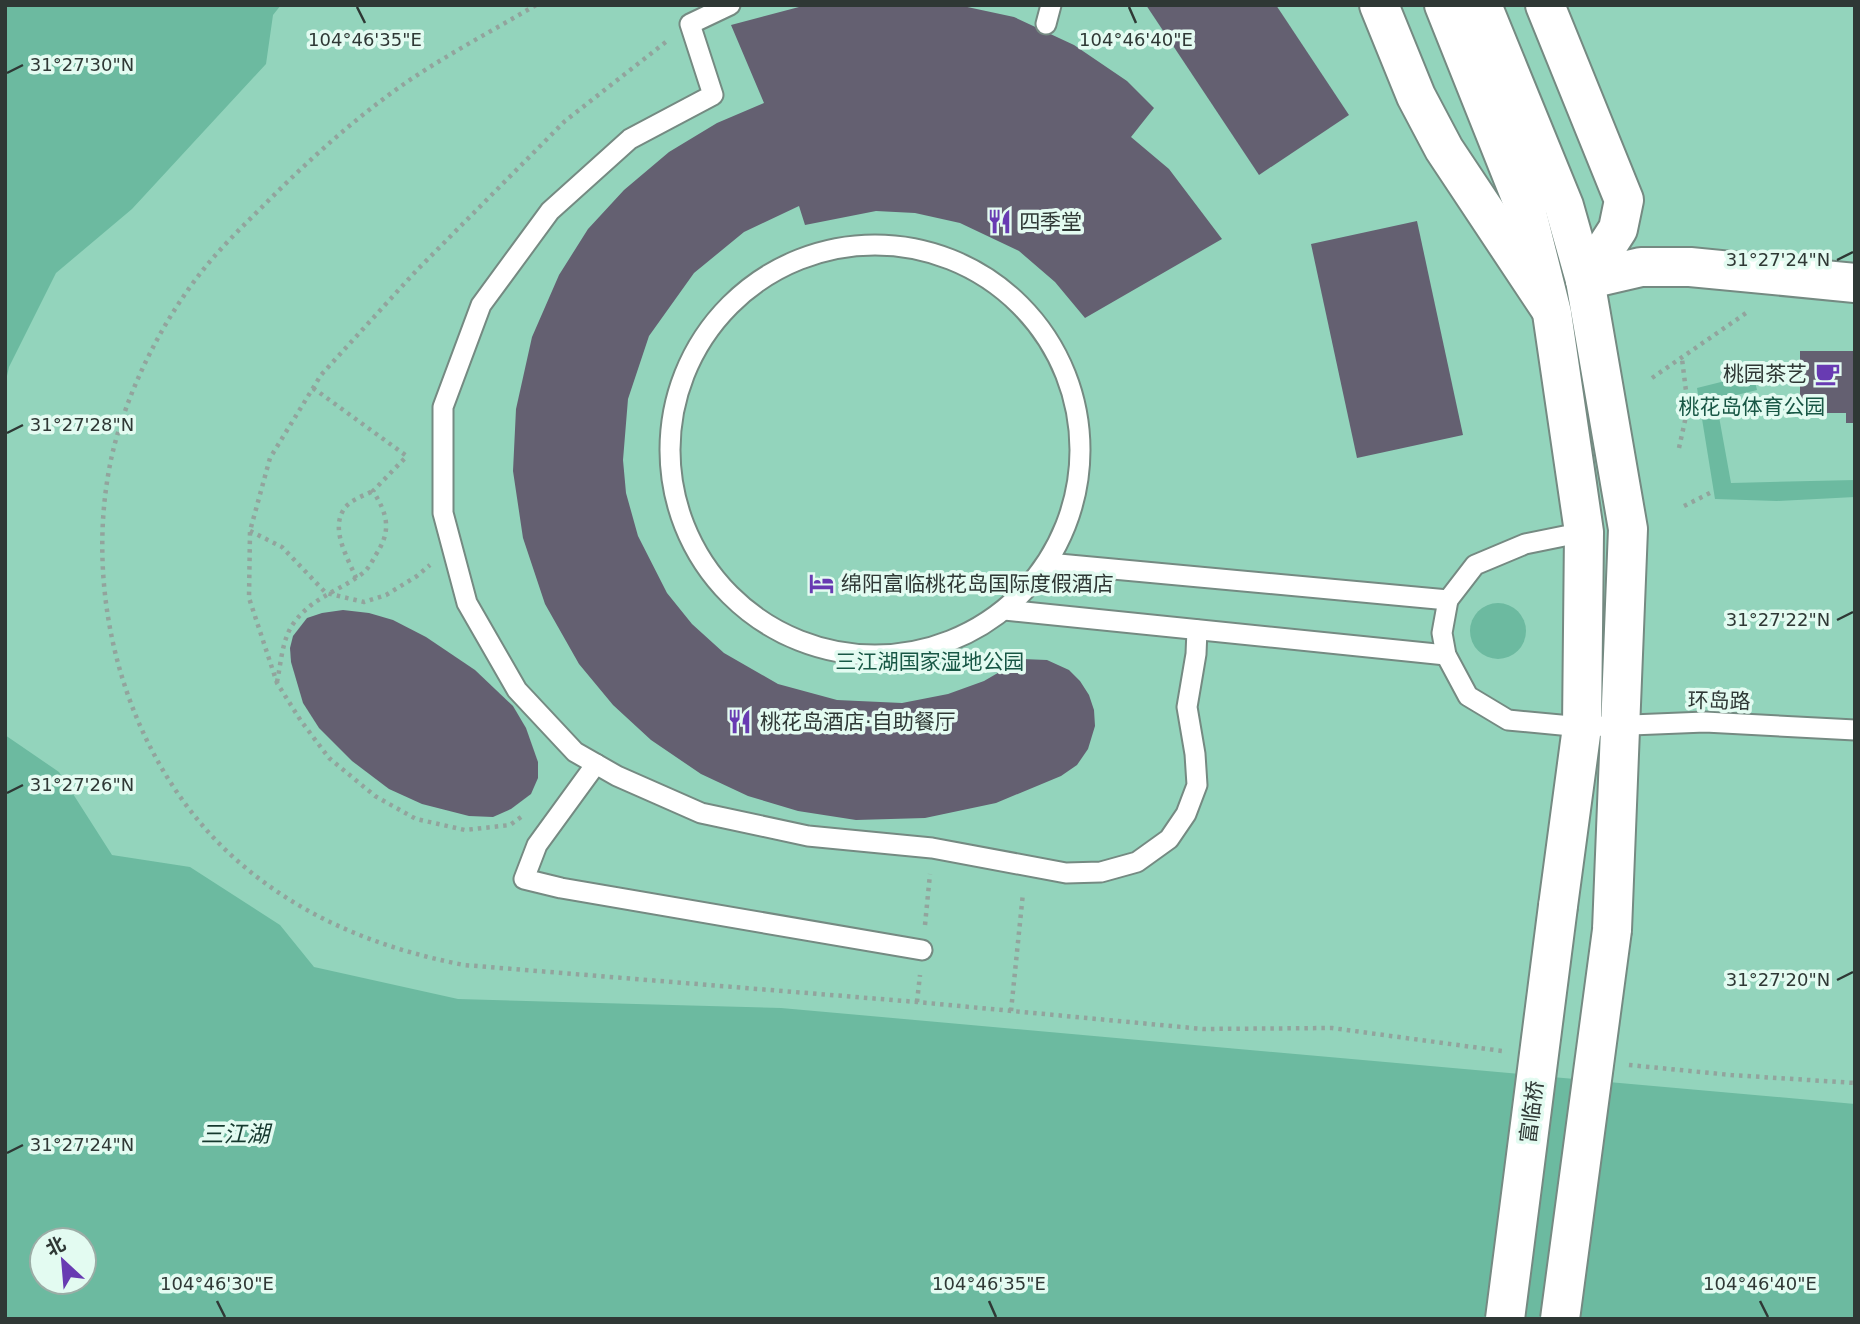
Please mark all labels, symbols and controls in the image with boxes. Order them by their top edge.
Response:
text: 104°46'35"E [308,29,422,50]
text: 104°46'40"E [1079,29,1193,50]
text: 31°27'30"N [30,54,134,75]
restaurant icon: 四季堂 [985,208,1013,236]
place label: 四季堂 [1019,210,1082,234]
text: 31°27'24"N [1726,249,1830,270]
cafe icon: 桃园茶艺 [1813,360,1841,388]
place label: 桃园茶艺 [1723,362,1807,386]
park label: 桃花岛体育公园 [1679,395,1826,419]
text: 31°27'28"N [30,414,134,435]
hotel icon: 绵阳富临桃花岛国际度假酒店 [807,570,835,598]
place label: 绵阳富临桃花岛国际度假酒店 [841,572,1114,596]
text: 31°27'22"N [1726,609,1830,630]
park label: 三江湖国家湿地公园 [836,650,1025,674]
street label: 环岛路 [1687,688,1751,714]
restaurant icon: 桃花岛酒店·自助餐厅 [726,708,754,736]
place label: 桃花岛酒店·自助餐厅 [760,710,956,734]
text: 31°27'26"N [30,774,134,795]
text: 31°27'20"N [1726,969,1830,990]
street label: 富临桥 [1516,1079,1548,1145]
water label: 三江湖 [201,1121,273,1147]
text: 31°27'24"N [30,1134,134,1155]
north arrow [28,1226,98,1296]
text: 北 [42,1232,69,1260]
text: 104°46'30"E [160,1273,274,1294]
text: 104°46'35"E [932,1273,1046,1294]
text: 104°46'40"E [1703,1273,1817,1294]

